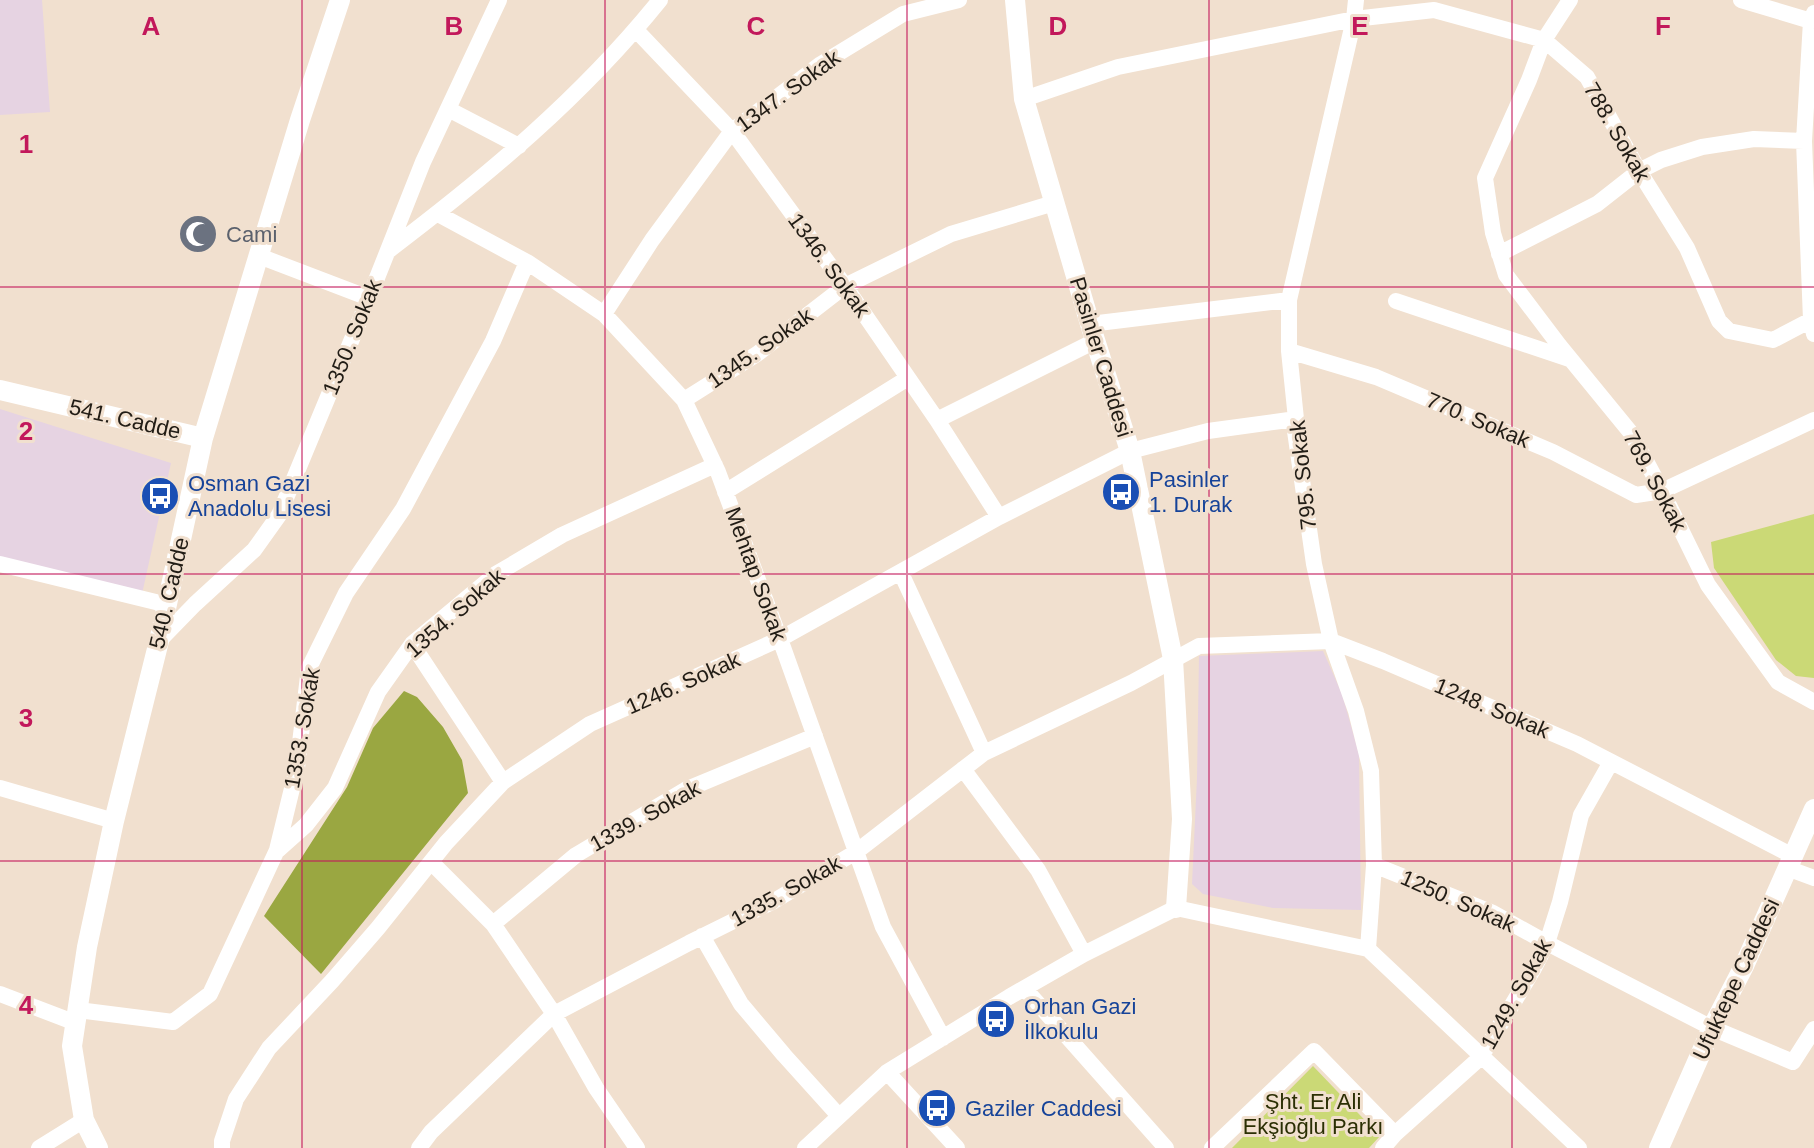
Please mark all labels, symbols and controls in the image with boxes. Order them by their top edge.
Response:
text: A [142,11,161,41]
text: B [445,11,463,41]
text: C [747,11,766,41]
text: D [1049,11,1067,41]
text: E [1351,11,1369,41]
text: F [1655,11,1671,41]
street label: 1347. Sokak [731,44,846,137]
street label: 788. Sokak [1579,78,1656,187]
text: 1 [19,129,33,159]
street label: 1346. Sokak [783,208,876,323]
mosque icon: Cami [177,213,219,255]
place label: Cami [226,222,277,247]
street label: Pasinler Caddesi [1065,274,1137,440]
street label: 1350. Sokak [318,275,387,398]
street label: 1345. Sokak [703,302,818,393]
street label: 770. Sokak [1422,387,1534,453]
street label: 541. Cadde [67,394,183,444]
text: 2 [19,416,33,446]
street label: 795. Sokak [1285,418,1321,531]
street label: 769. Sokak [1618,427,1692,536]
place label: Pasinler 1. Durak [1149,467,1233,517]
place label: Osman Gazi Anadolu Lisesi [188,471,331,521]
bus stop icon: Pasinler 1. Durak [1100,471,1142,513]
bus stop icon: Osman Gazi Anadolu Lisesi [139,475,181,517]
street label: Mehtap Sokak [720,504,792,645]
street label: 540. Cadde [144,535,194,651]
street label: 1354. Sokak [401,563,510,663]
street label: 1246. Sokak [622,646,745,719]
street label: 1353. Sokak [279,665,325,790]
street label: 1248. Sokak [1431,673,1554,744]
text: 3 [19,703,33,733]
street label: 1339. Sokak [585,775,705,857]
street label: 1335. Sokak [726,850,846,932]
street label: 1250. Sokak [1397,865,1520,938]
street label: Ufuktepe Caddesi [1688,894,1784,1064]
street label: 1249. Sokak [1475,934,1557,1054]
text: 4 [19,990,34,1020]
place label: Orhan Gazi İlkokulu [1024,994,1137,1044]
bus stop icon: Orhan Gazi İlkokulu [975,998,1017,1040]
bus stop icon: Gaziler Caddesi [916,1087,958,1129]
park label: Şht. Er Ali Ekşioğlu Parkı [1243,1089,1383,1139]
place label: Gaziler Caddesi [965,1096,1122,1121]

